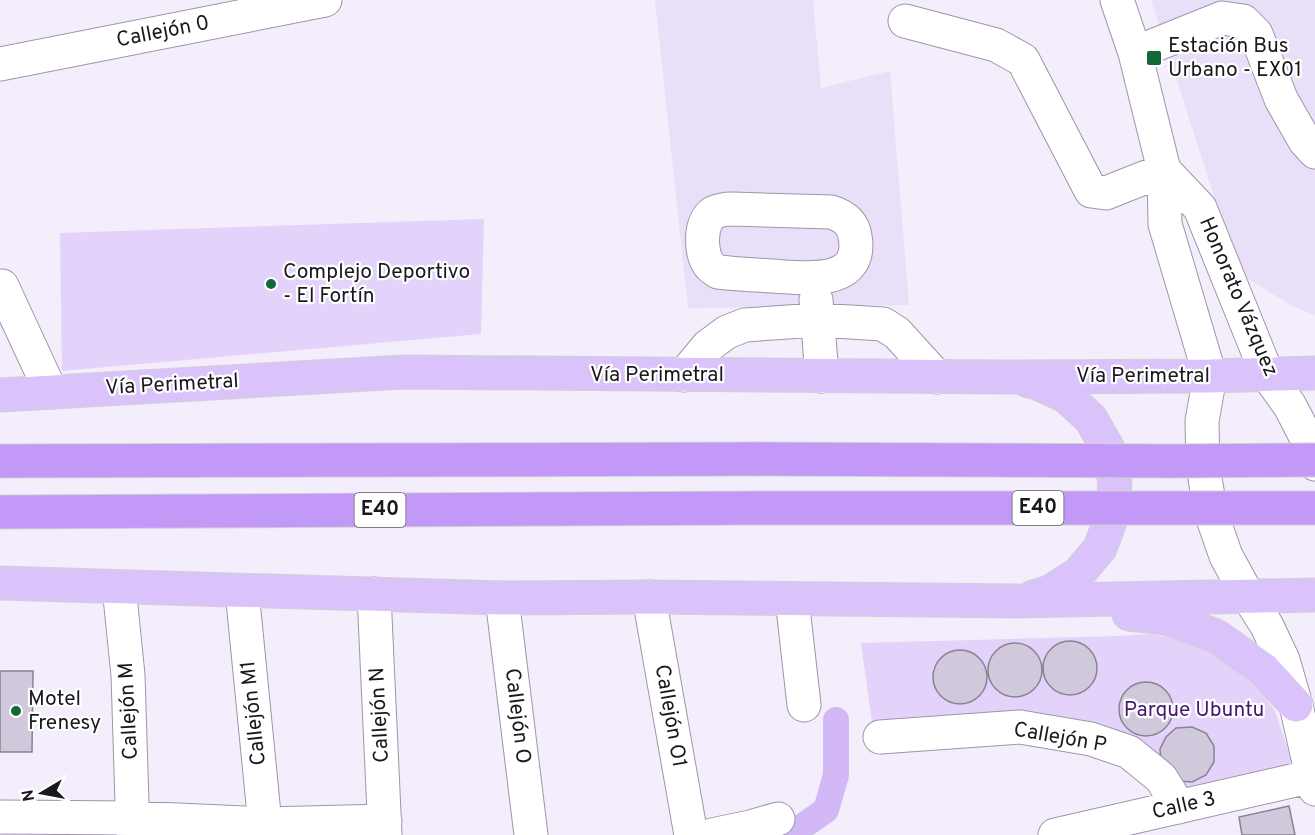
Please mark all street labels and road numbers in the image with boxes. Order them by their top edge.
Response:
street label: Callejón 0 [114,10,212,54]
street label: Honorato Vázquez [1192,213,1284,381]
street label: Vía Perimetral [590,362,724,389]
street label: Vía Perimetral [1076,363,1210,390]
street label: Vía Perimetral [104,368,240,402]
road number: E40 [1012,491,1064,525]
road number: E40 [354,493,406,527]
street label: Callejón M1 [235,659,273,767]
street label: Callejón M [113,662,145,760]
street label: Callejón O1 [648,662,692,770]
street label: Callejón N [364,667,396,763]
street label: Callejón O [498,667,536,765]
street label: Callejón P [1011,717,1109,759]
street label: Calle 3 [1150,786,1218,826]

